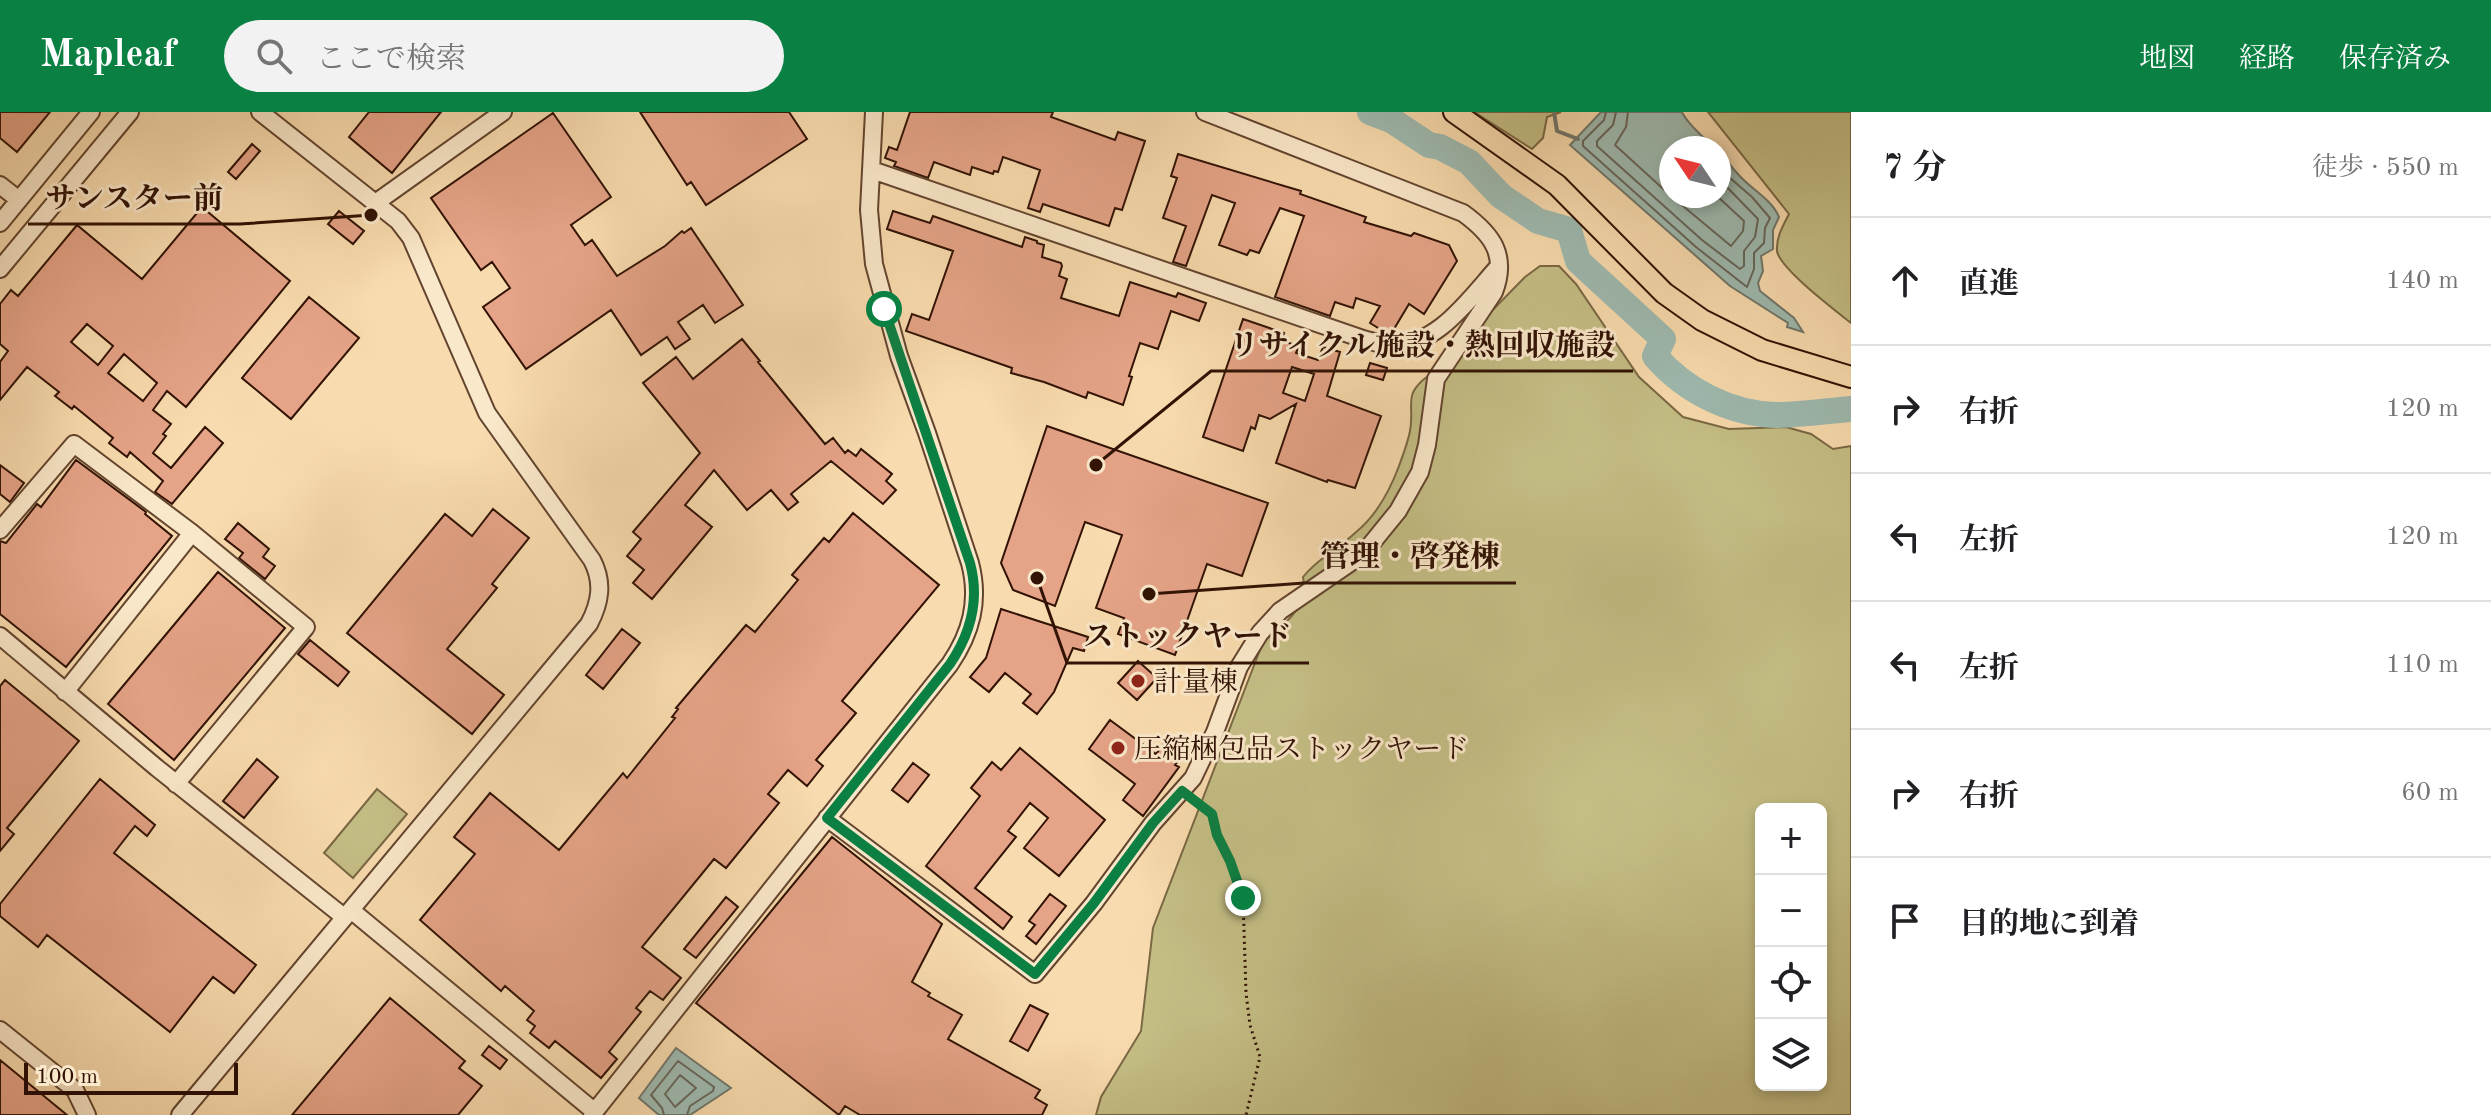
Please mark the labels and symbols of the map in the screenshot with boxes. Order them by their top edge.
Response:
north arrow [1659,136,1731,208]
callout: サンスター前 [28,170,240,224]
text: サンスター前 [45,182,223,215]
route start [866,291,902,327]
callout: リサイクル施設・熱回収施設 [1211,317,1633,371]
text: リサイクル施設・熱回収施設 [1229,329,1615,362]
callout: 管理・啓発棟 [1304,529,1516,583]
text: 管理・啓発棟 [1320,540,1500,573]
callout: ストックヤード [1067,609,1309,663]
text: ストックヤード [1083,622,1293,653]
place label: 計量棟 [1154,667,1238,698]
marker: 計量棟 [1129,672,1147,690]
place label: 圧縮梱包品ストックヤード [1134,734,1469,765]
marker: 圧縮梱包品ストックヤード [1109,739,1127,757]
route end [1225,880,1261,916]
scale bar [24,1059,238,1095]

